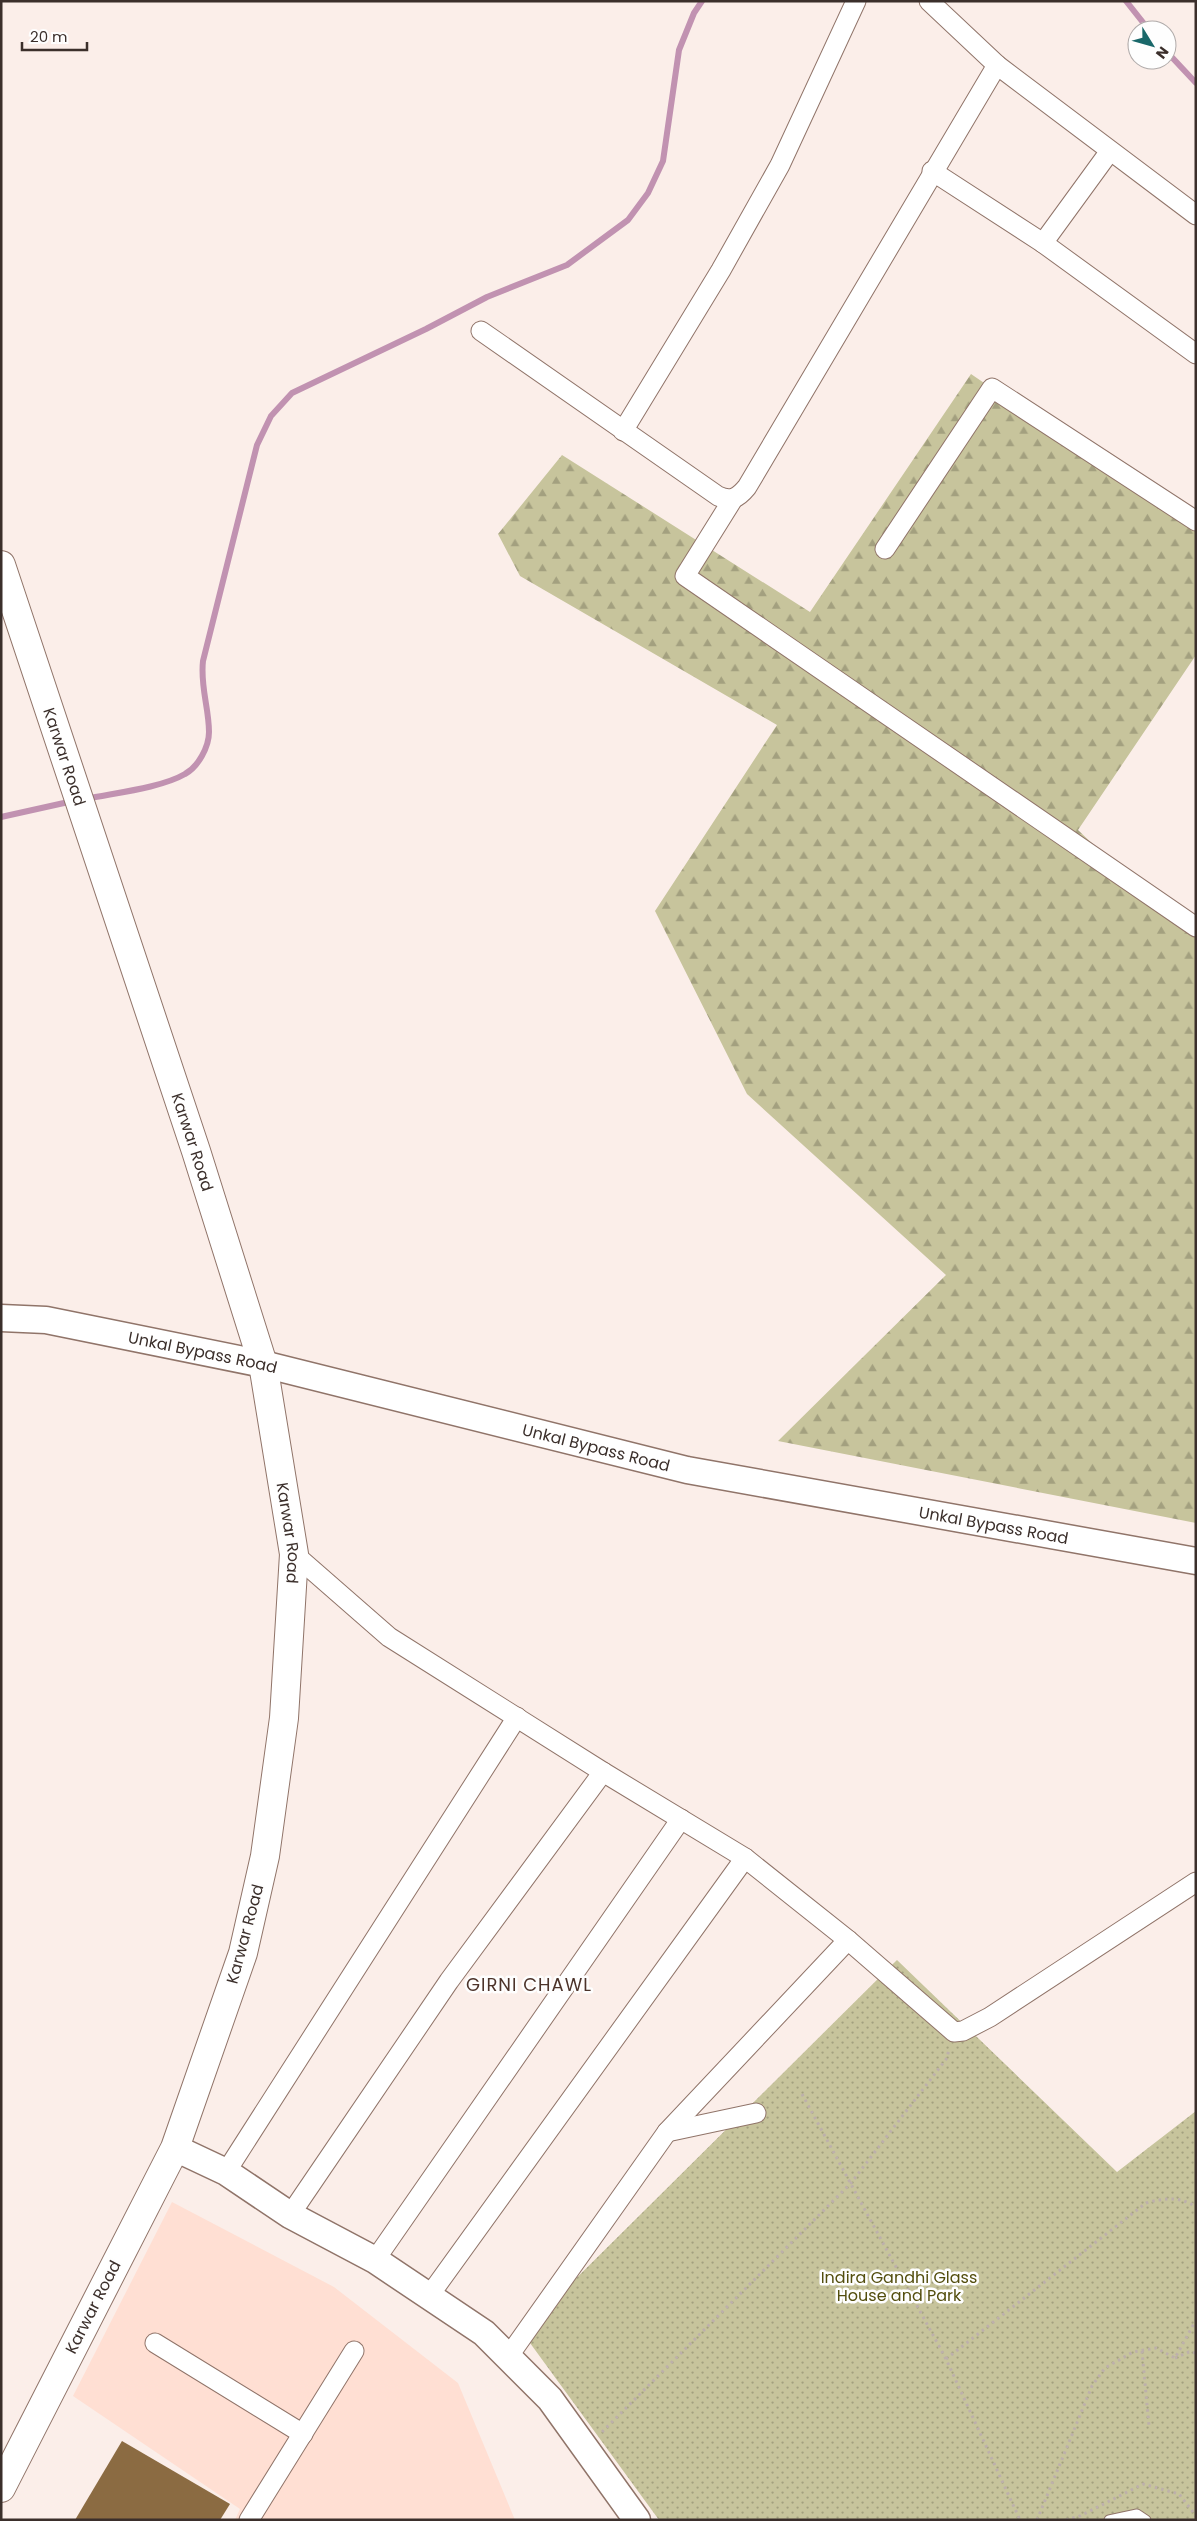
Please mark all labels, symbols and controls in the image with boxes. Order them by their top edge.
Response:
scale bar [22,20,88,52]
north arrow [1127,20,1177,70]
text: 20 m [30,26,68,47]
text: N [1151,43,1174,63]
street label: Karwar Road [38,705,92,809]
street label: Karwar Road [166,1090,219,1194]
street label: Unkal Bypass Road [126,1325,280,1379]
street label: Unkal Bypass Road [520,1418,673,1477]
street label: Karwar Road [271,1481,306,1584]
street label: Unkal Bypass Road [917,1500,1070,1549]
street label: Karwar Road [221,1882,269,1986]
district label: GIRNI CHAWL [466,1972,592,1997]
street label: Karwar Road [60,2256,126,2358]
park label: Indira Gandhi Glass House and Park [821,2266,977,2307]

